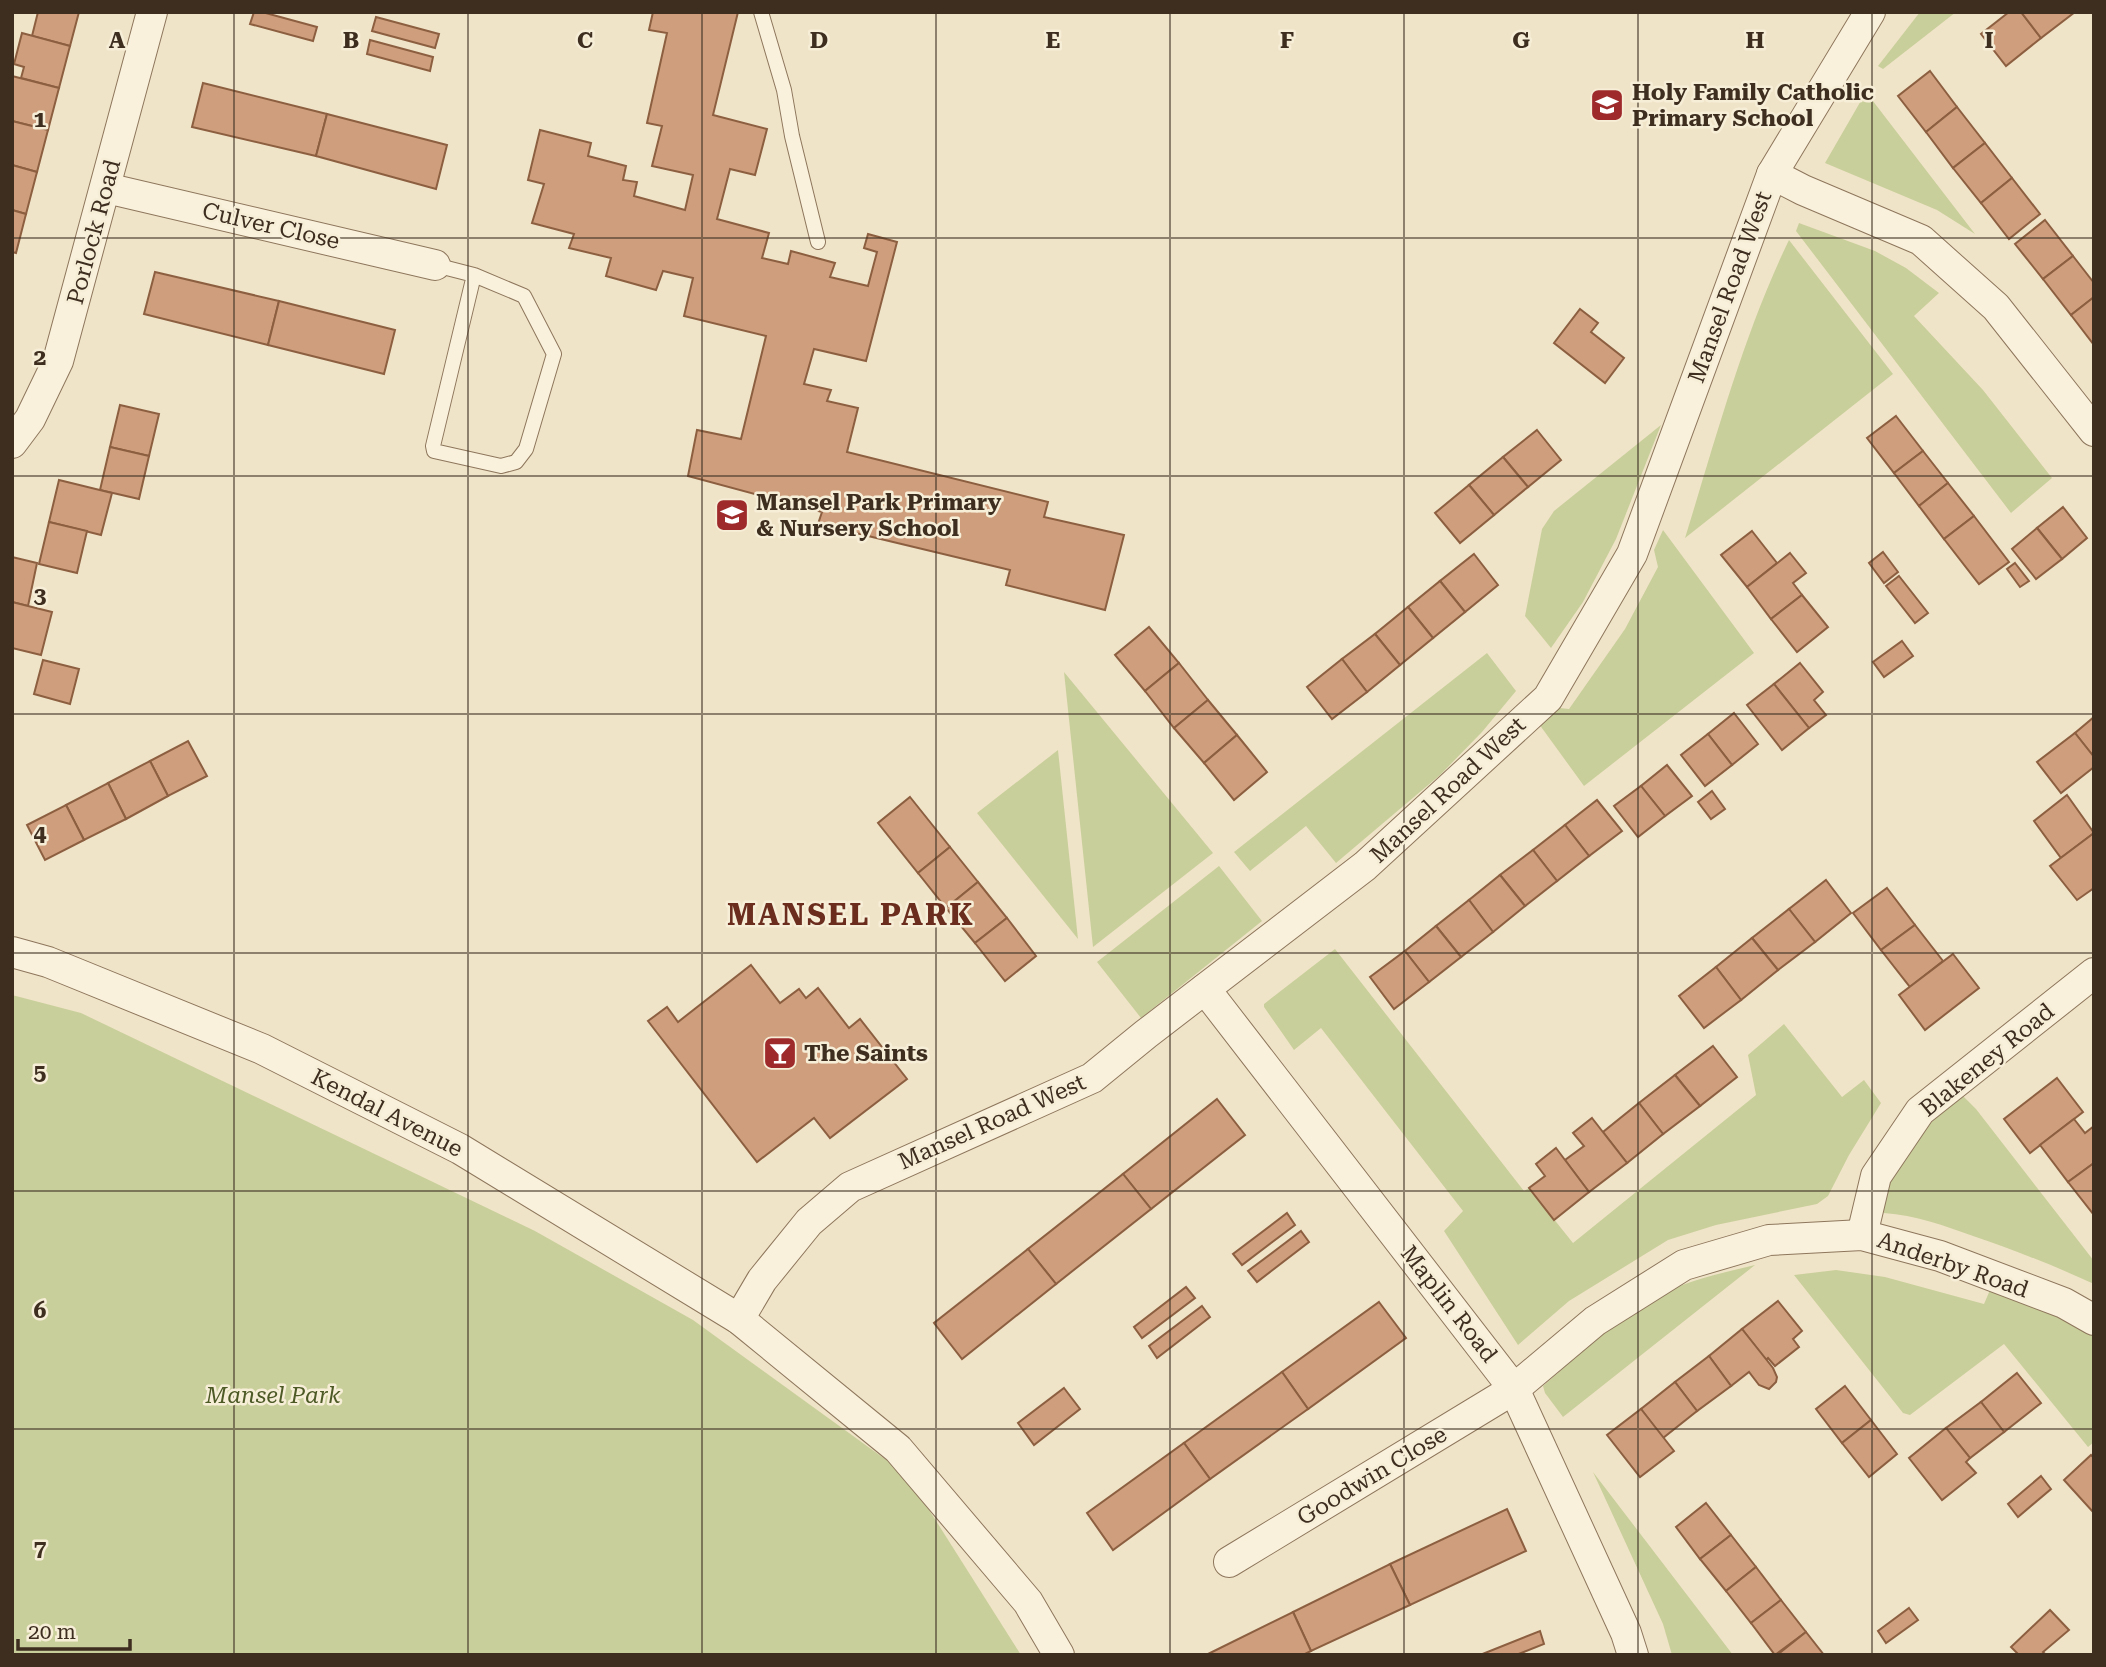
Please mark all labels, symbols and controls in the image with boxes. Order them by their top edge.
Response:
text: A [109,27,126,54]
text: B [343,27,359,54]
text: C [577,27,593,54]
text: D [810,27,828,54]
text: E [1046,27,1060,54]
text: F [1280,27,1294,54]
text: G [1512,27,1530,54]
text: H [1746,27,1765,54]
text: I [1984,27,1994,54]
place label: Holy Family Catholic Primary School [1632,79,1874,132]
school or university icon: Holy Family Catholic Primary School [1588,86,1626,124]
text: 1 [34,106,47,133]
street label: Porlock Road [62,156,126,307]
street label: Mansel Road West [1683,187,1777,387]
street label: Culver Close [200,197,342,255]
text: 2 [34,344,46,371]
place label: Mansel Park Primary & Nursery School [756,489,1001,542]
school or university icon: Mansel Park Primary & Nursery School [713,496,751,534]
text: 3 [34,582,47,609]
street label: Mansel Road West [1365,711,1531,869]
text: 4 [34,820,47,847]
district label: MANSEL PARK [727,897,975,932]
street label: Blakeney Road [1915,998,2060,1122]
bar icon: The Saints [761,1034,799,1072]
place label: The Saints [804,1040,928,1067]
text: 5 [34,1059,47,1086]
street label: Kendal Avenue [307,1063,467,1163]
street label: Mansel Road West [894,1068,1090,1175]
street label: Anderby Road [1874,1227,2032,1304]
street label: Maplin Road [1395,1240,1503,1368]
text: 6 [34,1297,47,1324]
park label: Mansel Park [205,1382,341,1409]
street label: Goodwin Close [1292,1421,1452,1531]
text: 7 [34,1535,47,1562]
scale bar [18,1608,130,1652]
text: 20 m [28,1620,76,1644]

